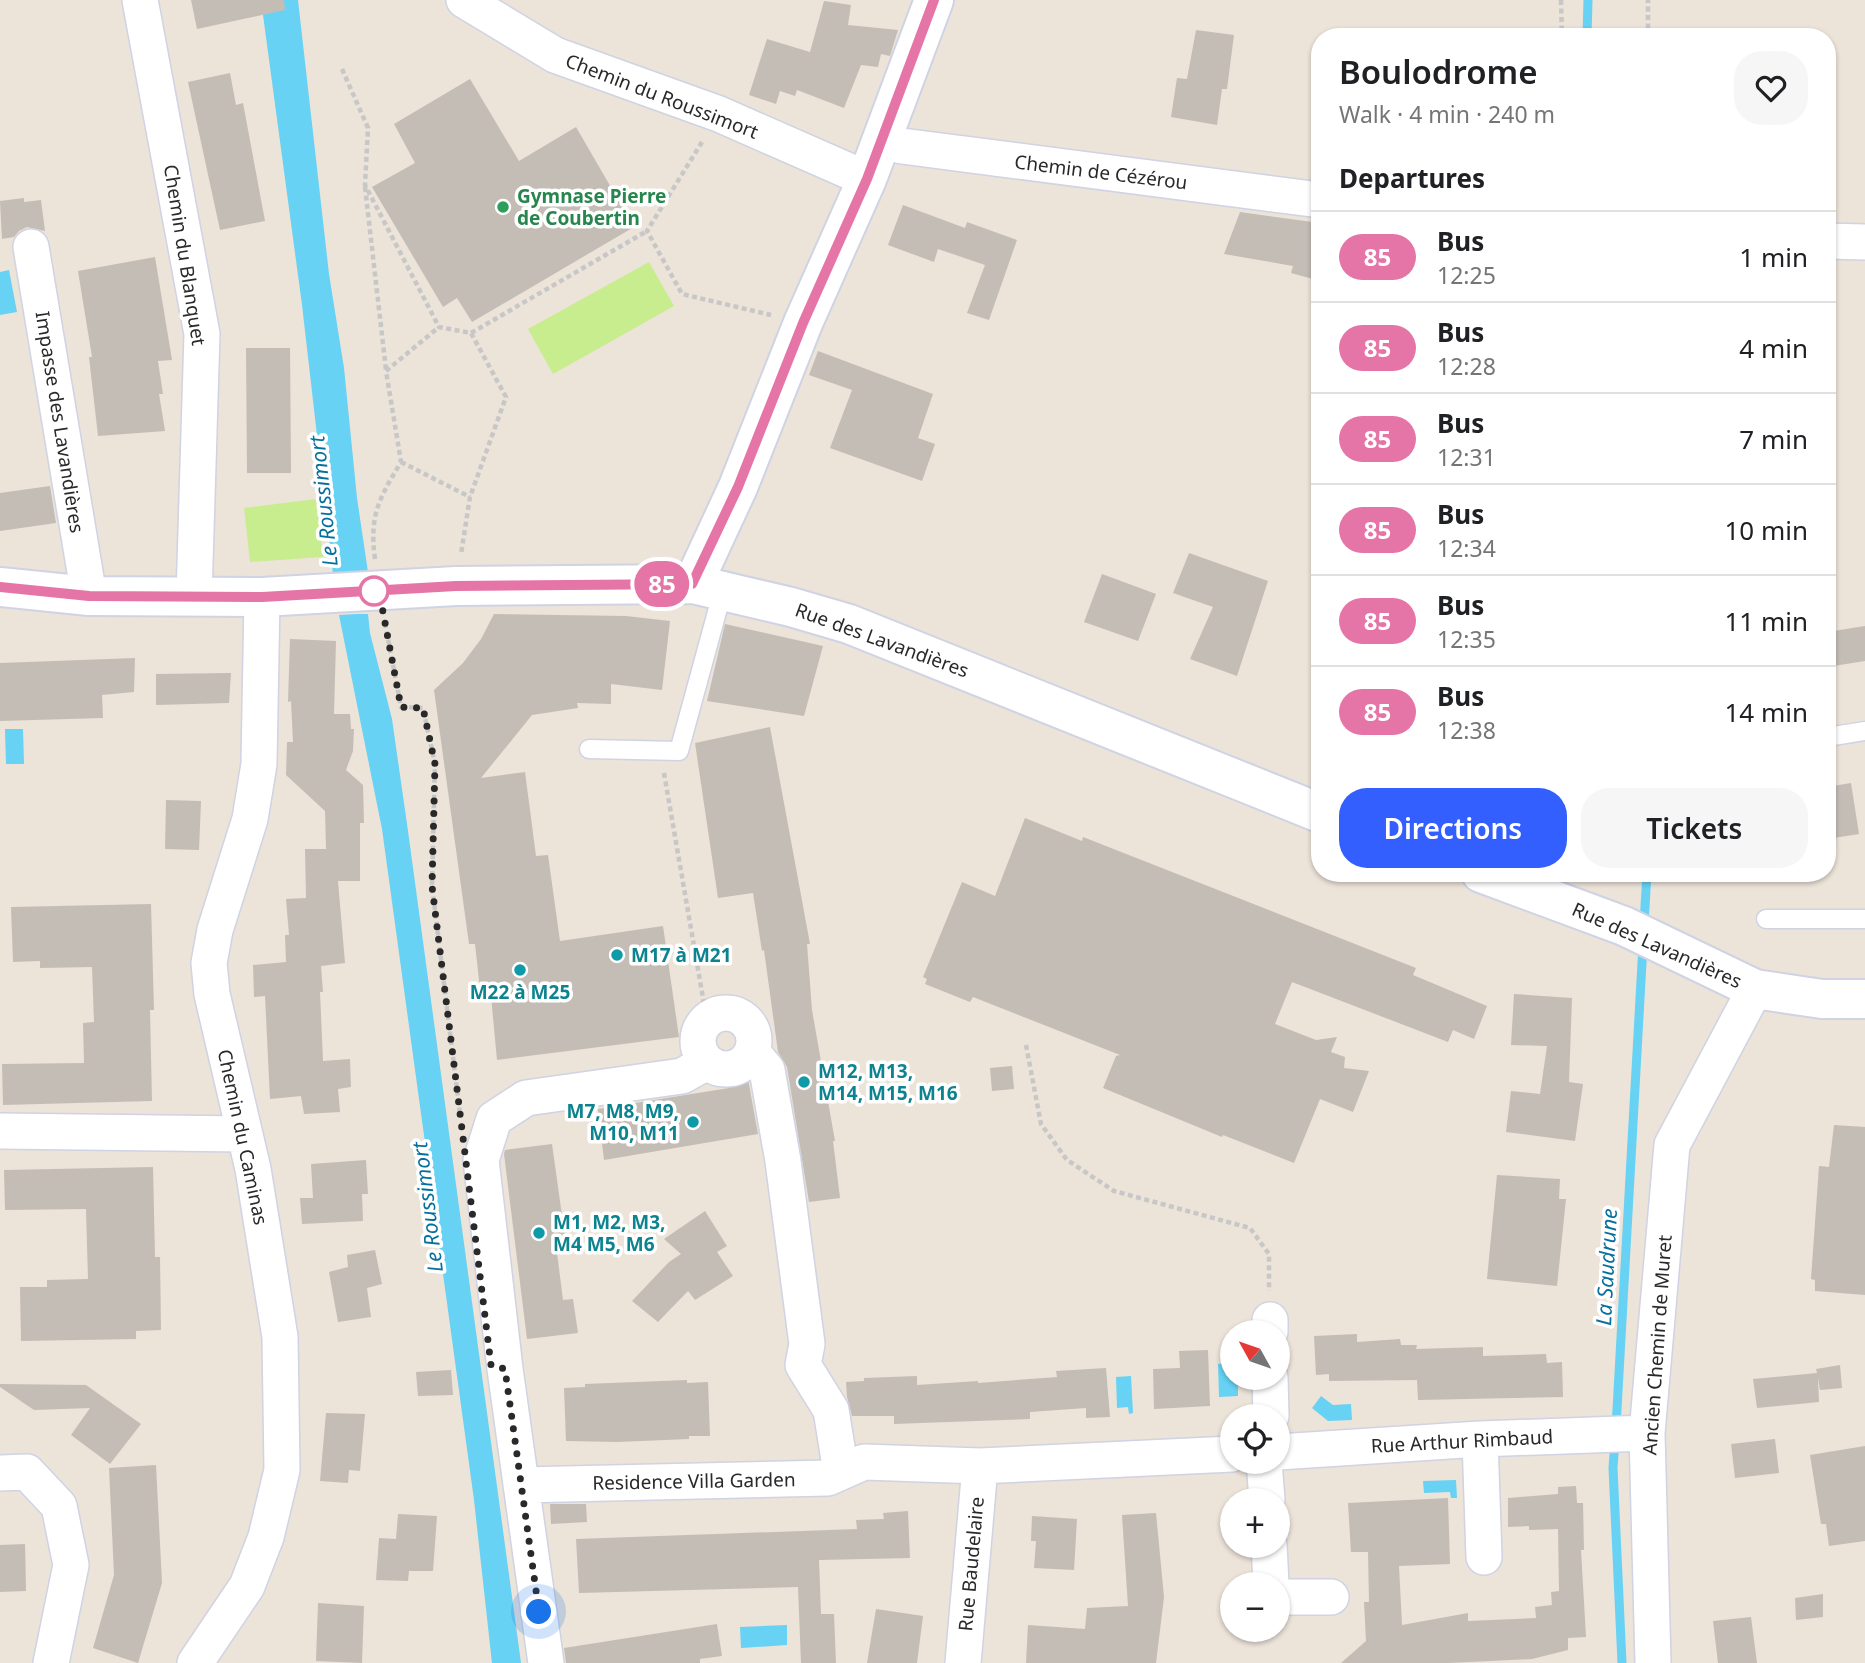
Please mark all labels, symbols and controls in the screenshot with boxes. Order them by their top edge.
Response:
street label: Chemin du Roussimort [562,47,762,145]
text: Boulodrome [1339,49,1538,94]
button: heart [1734,51,1808,125]
text: Walk · 4 min · 240 m [1339,98,1555,130]
street label: Chemin de Cézérou [1013,148,1189,196]
text: Departures [1339,160,1485,196]
street label: Chemin du Blanquet [158,163,212,347]
place label: Gymnase Pierre de Coubertin [517,183,666,231]
marker: Gymnase Pierre de Coubertin [495,199,511,215]
text: Bus [1437,223,1484,259]
text: 1 min [1739,239,1808,275]
text: 85 [1364,240,1391,273]
text: 12:25 [1437,259,1496,291]
street label: Impasse des Lavandières [30,309,90,535]
text: Bus [1437,314,1484,350]
text: 4 min [1739,330,1808,366]
text: 85 [1364,331,1391,364]
text: 12:28 [1437,350,1496,382]
text: Bus [1437,405,1484,441]
text: 7 min [1739,421,1808,457]
text: 85 [1364,422,1391,455]
water label: Le Roussimort [302,433,344,568]
text: 12:31 [1437,441,1496,473]
text: Bus [1437,496,1484,532]
text: 10 min [1724,512,1808,548]
text: 85 [1364,513,1391,546]
text: 12:34 [1437,532,1496,564]
line badge: 85 [630,561,694,607]
text: 85 [648,567,676,600]
unlabelled marker [359,576,389,606]
text: Bus [1437,587,1484,623]
street label: Rue des Lavandières [792,597,972,683]
text: 11 min [1724,603,1808,639]
text: 85 [1364,604,1391,637]
text: 12:35 [1437,623,1496,655]
text: Bus [1437,678,1484,714]
text: 14 min [1724,694,1808,730]
text: 85 [1364,695,1391,728]
text: 12:38 [1437,714,1496,746]
button: Directions [1339,788,1567,868]
button: Tickets [1581,788,1808,868]
street label: Rue des Lavandières [1568,896,1746,994]
place label: M17 à M21 [631,942,732,968]
marker: M17 à M21 [609,947,625,963]
marker: M22 à M25 [512,962,528,978]
place label: M22 à M25 [470,979,570,1005]
street label: Chemin du Caminas [212,1047,274,1227]
place label: M12, M13, M14, M15, M16 [818,1058,958,1106]
marker: M12, M13, M14, M15, M16 [796,1074,812,1090]
place label: M7, M8, M9, M10, M11 [567,1098,679,1146]
marker: M7, M8, M9, M10, M11 [685,1114,701,1130]
water label: Le Roussimort [405,1139,449,1274]
water label: La Saudrune [1589,1208,1623,1326]
place label: M1, M2, M3, M4 M5, M6 [553,1209,665,1257]
marker: M1, M2, M3, M4 M5, M6 [531,1225,547,1241]
street label: Ancien Chemin de Muret [1636,1234,1678,1456]
north arrow [1220,1320,1290,1390]
map controls [1220,1320,1290,1642]
button: locate [1220,1404,1290,1474]
street label: Rue Arthur Rimbaud [1370,1423,1554,1459]
street label: Residence Villa Garden [592,1466,796,1496]
button: + [1220,1488,1290,1558]
street label: Rue Baudelaire [952,1496,990,1632]
button: − [1220,1572,1290,1642]
your location [521,1594,556,1629]

